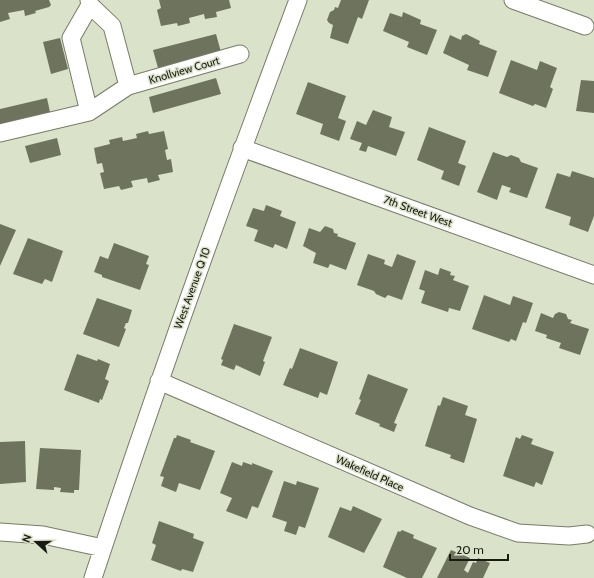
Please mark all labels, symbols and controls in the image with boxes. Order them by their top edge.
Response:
street label: Knollview Court [147,53,221,87]
street label: 7th Street West [382,192,455,230]
street label: West Avenue Q 10 [171,245,213,331]
street label: Wakefield Place [334,452,407,494]
north arrow [16,522,56,562]
text: N [19,532,35,545]
scale bar [450,536,508,562]
text: 20 m [456,542,484,557]

